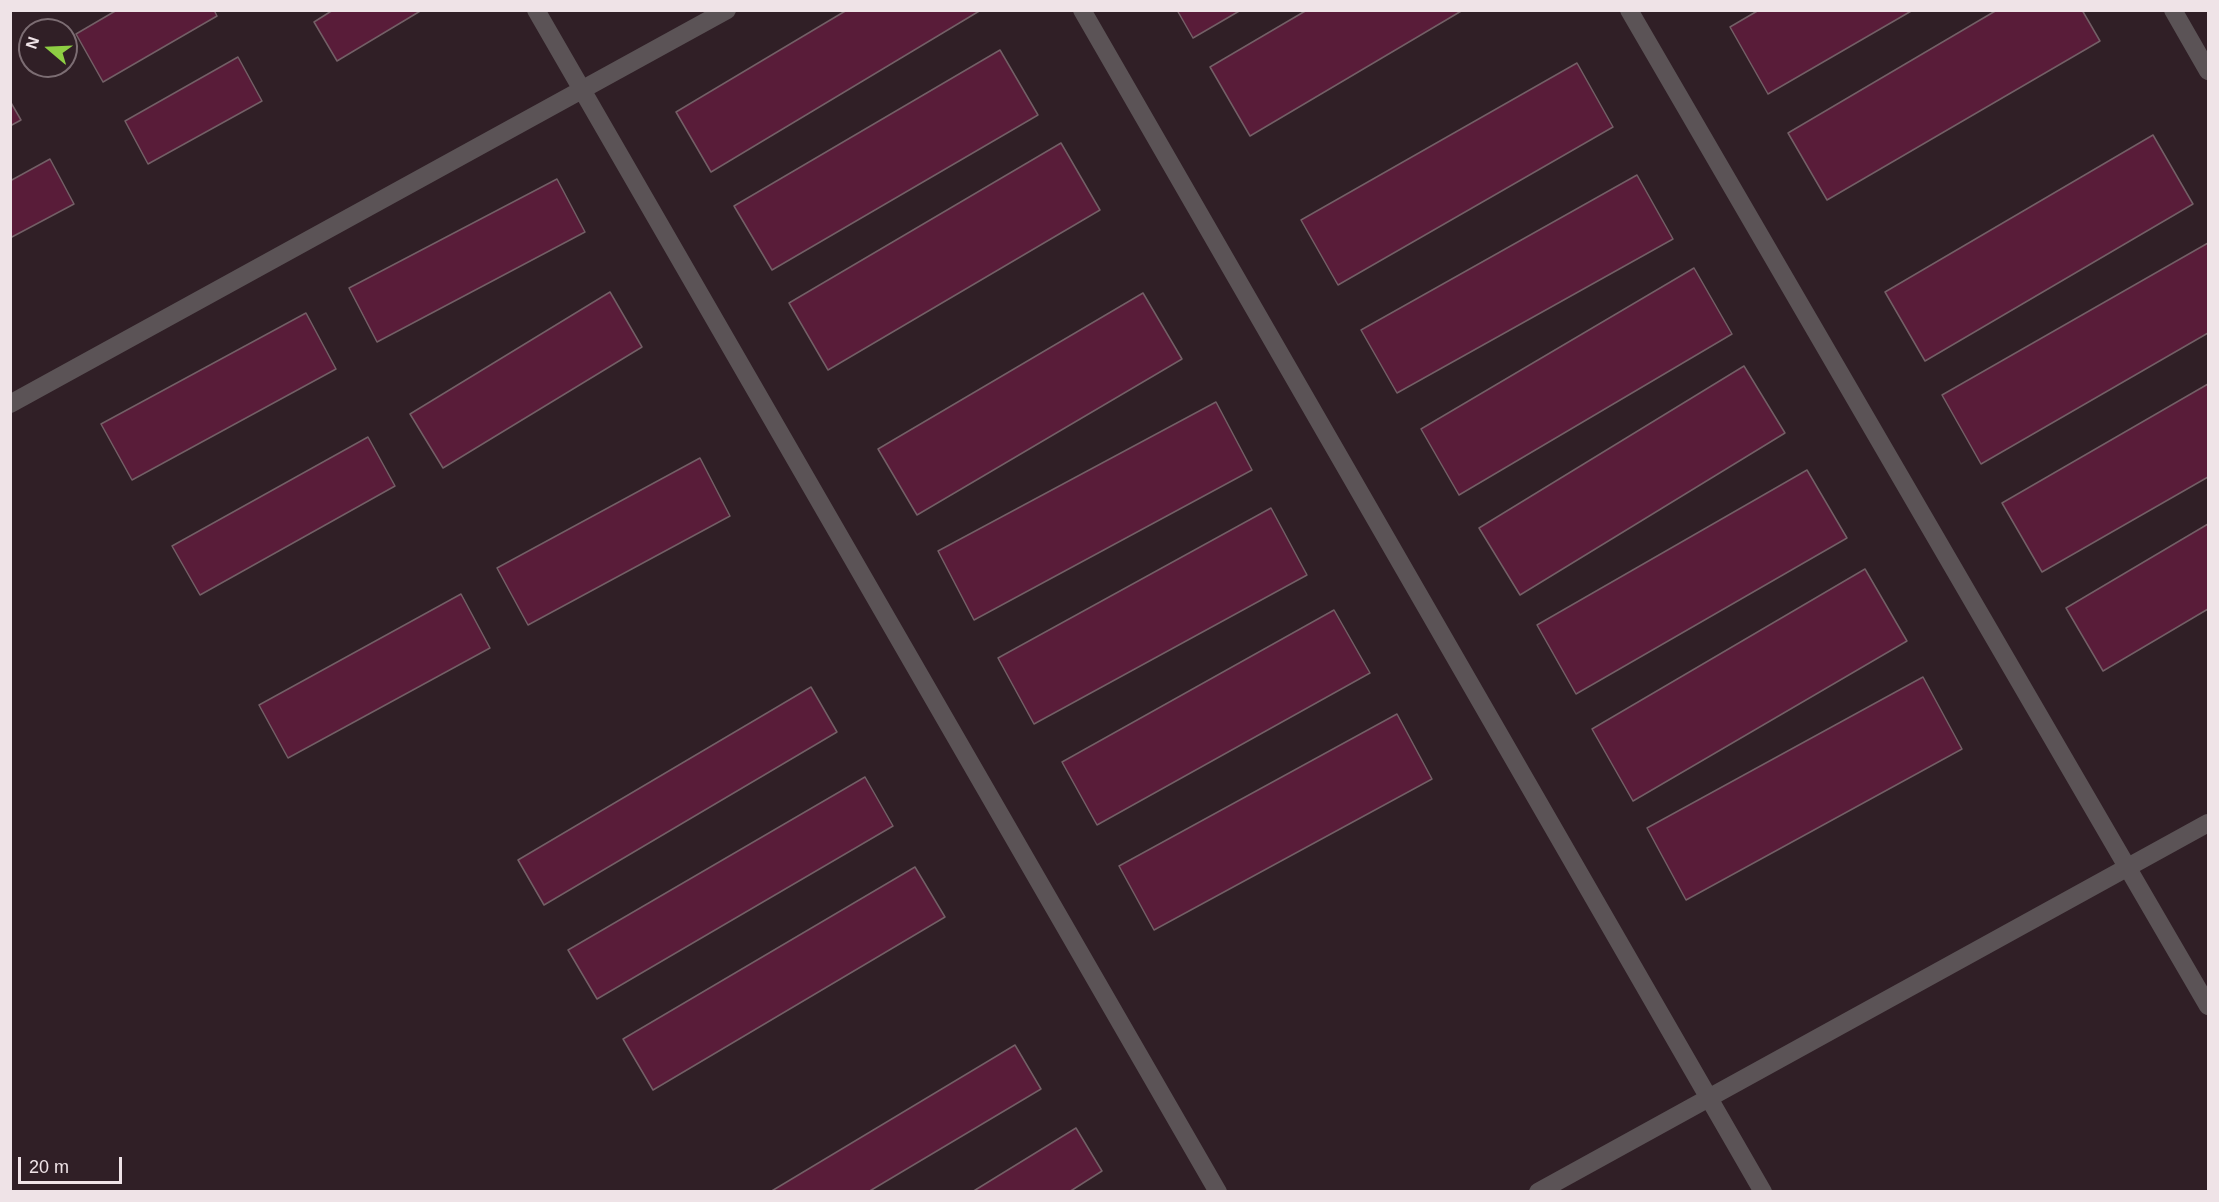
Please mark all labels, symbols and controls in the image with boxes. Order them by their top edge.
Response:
north arrow [18,18,78,78]
text: N [22,34,42,51]
scale bar [21,1145,124,1183]
text: 20 m [29,1157,69,1177]

